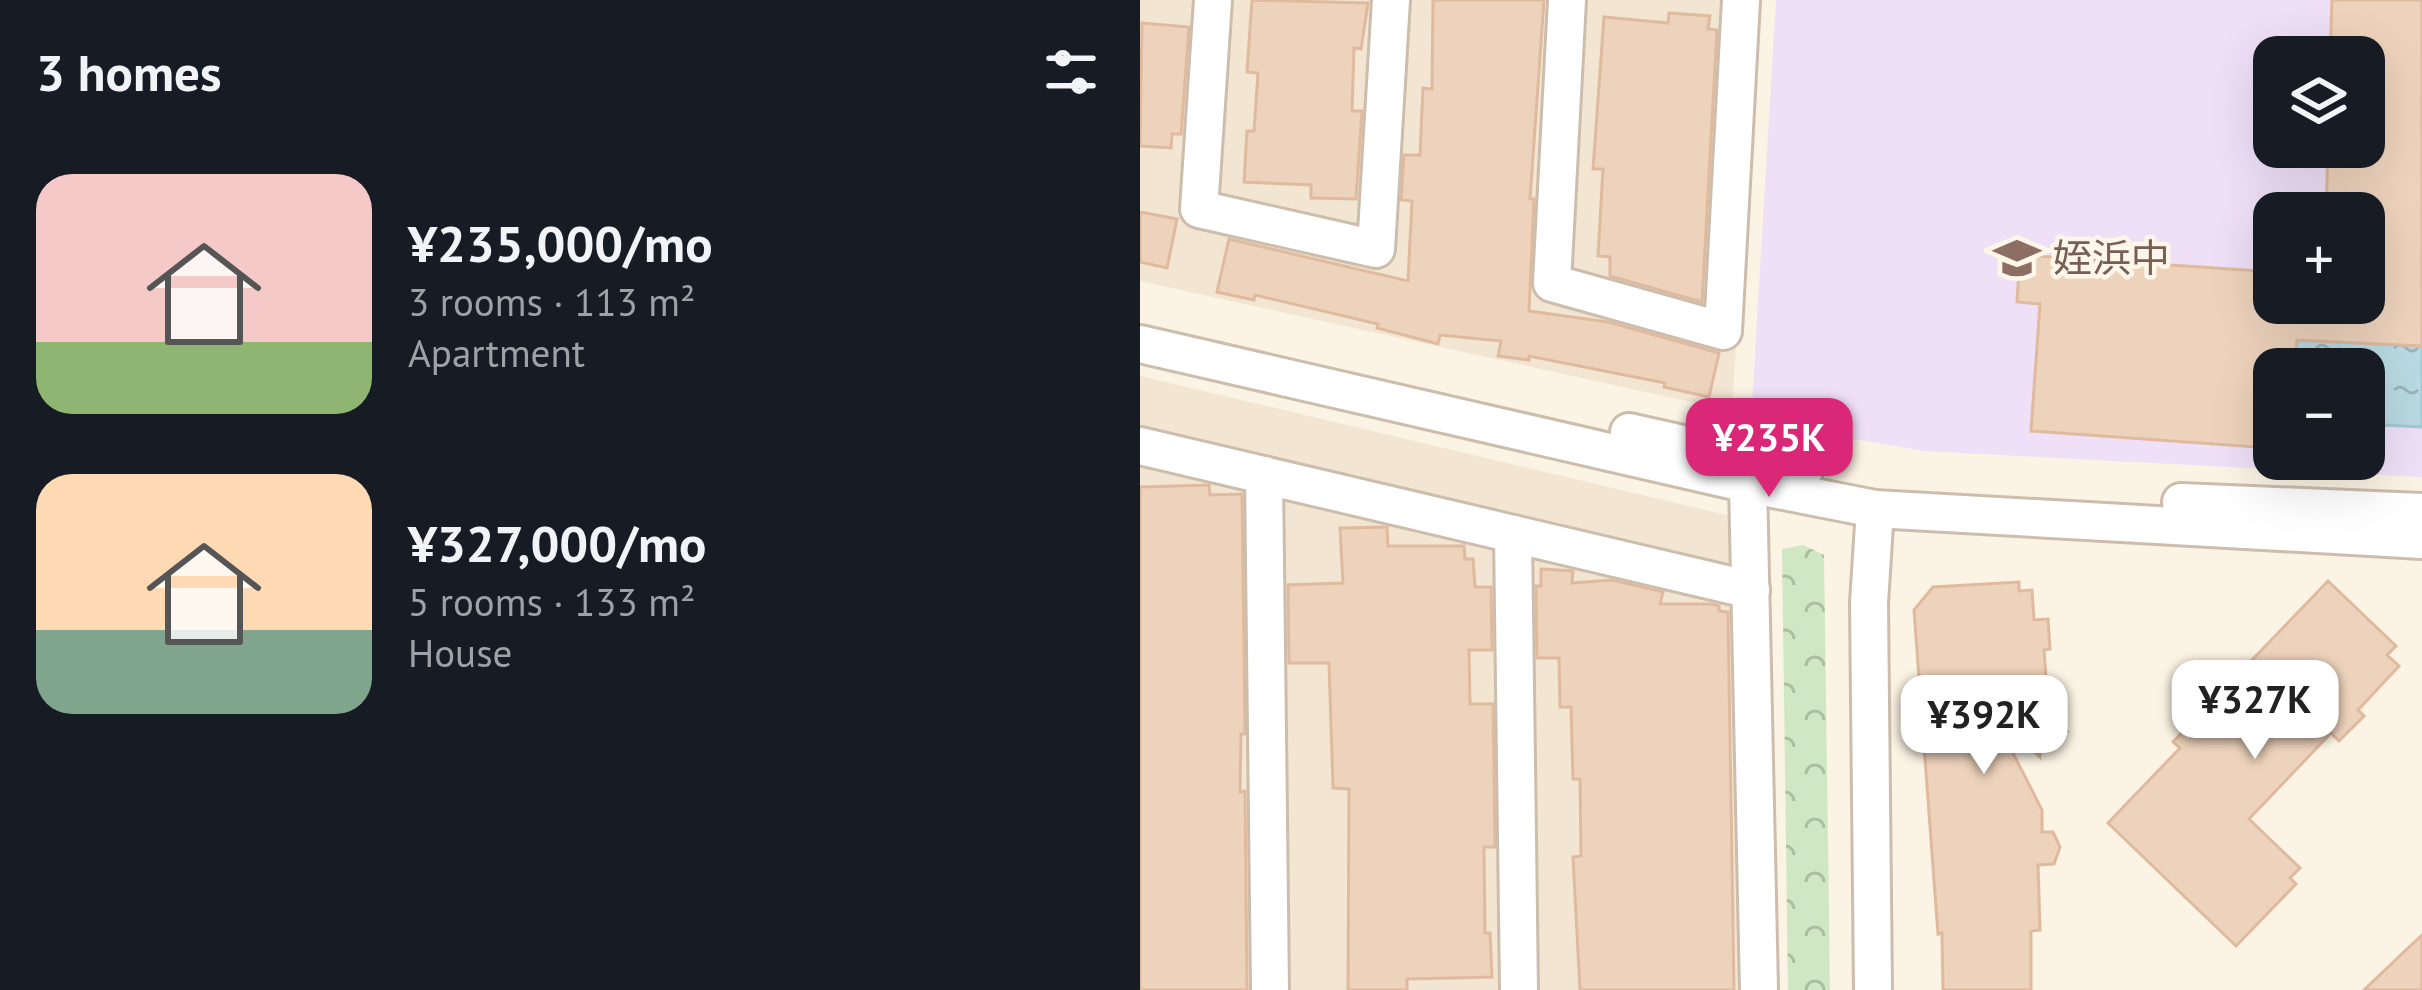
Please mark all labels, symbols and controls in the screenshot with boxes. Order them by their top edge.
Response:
map controls [2253,36,2385,480]
button: layers [2253,36,2385,168]
text: 3 homes [36,39,222,105]
icon: filters [1038,39,1104,105]
button: + [2253,192,2385,324]
text: ¥235,000/mo [408,210,713,276]
icon: home [132,222,276,366]
place label: 姪浜中 [2053,232,2170,283]
school or university icon: 姪浜中 [1992,233,2042,283]
text: 3 rooms · 113 m² [408,276,695,327]
text: Apartment [408,327,585,378]
button: − [2253,348,2385,480]
pin: ¥235K [1685,398,1853,500]
text: ¥235K [1713,411,1825,462]
text: ¥327,000/mo [408,510,706,576]
icon: home [132,522,276,666]
text: 5 rooms · 133 m² [408,576,695,627]
text: House [408,627,512,678]
pin: ¥327K [2171,660,2339,762]
text: ¥327K [2199,673,2311,724]
pin: ¥392K [1900,675,2068,777]
text: ¥392K [1928,688,2040,739]

